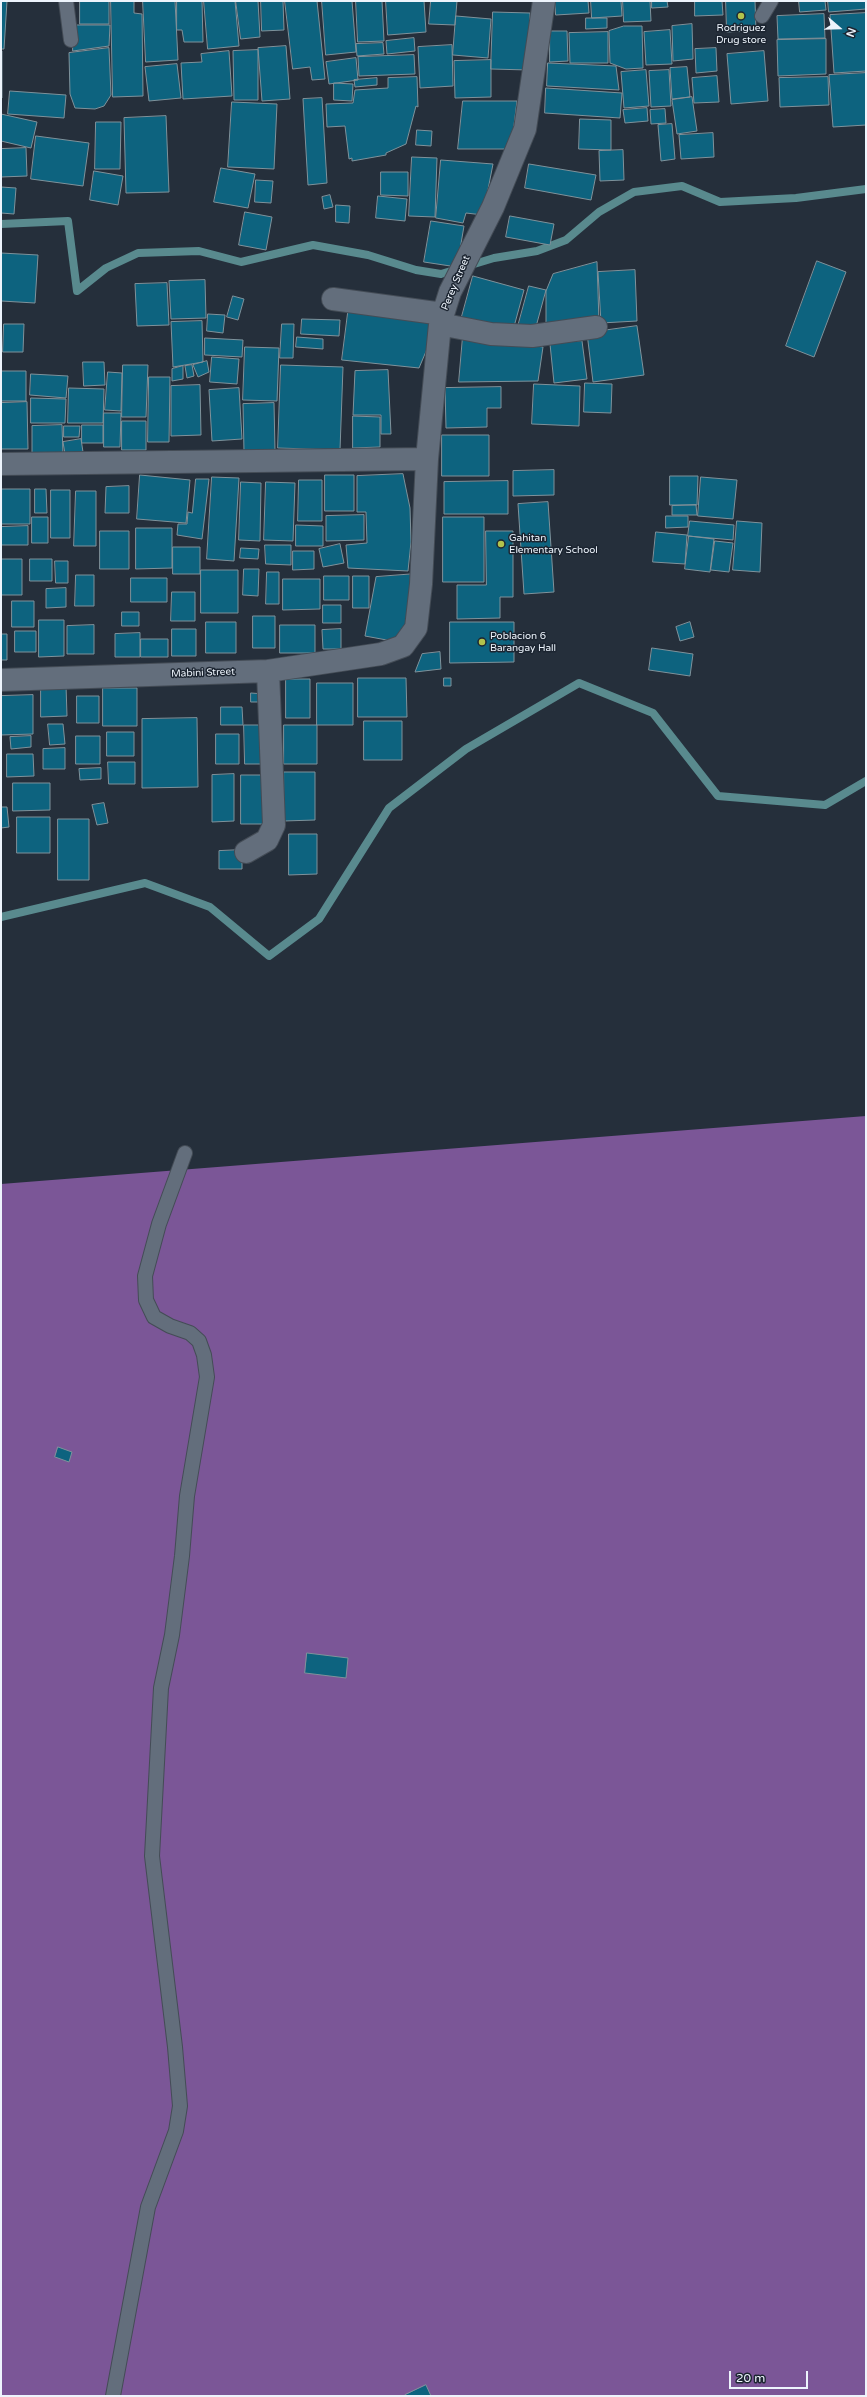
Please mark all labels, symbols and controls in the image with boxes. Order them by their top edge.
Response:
north arrow [819,8,859,48]
marker: Rodriguez Drug store [736,11,746,21]
place label: Rodriguez Drug store [716,22,766,46]
text: N [843,26,858,39]
street label: Perey Street [439,254,473,312]
place label: Gahitan Elementary School [509,532,598,556]
marker: Gahitan Elementary School [496,539,506,549]
place label: Poblacion 6 Barangay Hall [490,630,556,654]
marker: Poblacion 6 Barangay Hall [477,637,487,647]
street label: Mabini Street [171,666,235,680]
scale bar [731,2363,810,2389]
text: 20 m [736,2371,765,2385]

